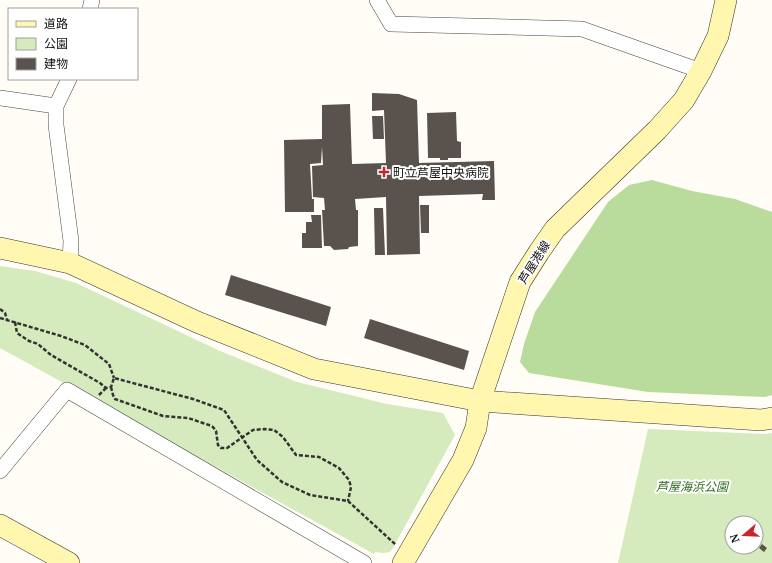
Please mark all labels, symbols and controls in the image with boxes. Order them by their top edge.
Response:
legend [8,8,138,80]
text: 道路 [44,16,68,31]
text: 公園 [44,36,68,51]
text: 建物 [44,56,68,71]
place label: 町立芦屋中央病院 [393,165,489,180]
marker: 町立芦屋中央病院 [378,166,390,178]
street label: 芦屋港線 [515,238,553,286]
park label: 芦屋海浜公園 [656,479,730,494]
north arrow [724,515,764,555]
text: N [726,531,743,544]

